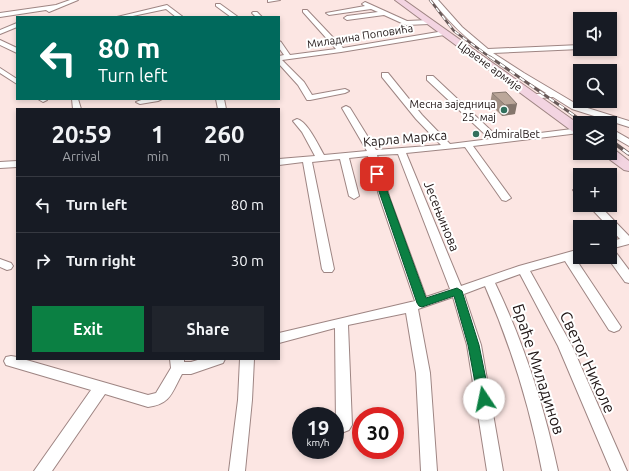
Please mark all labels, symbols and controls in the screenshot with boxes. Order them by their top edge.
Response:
map controls [573,12,617,264]
button: sound [573,12,617,56]
street label: Миладина Поповића [306,22,414,50]
icon: left [32,32,84,84]
text: 80 m [98,32,160,63]
street label: Црвене армије [455,39,525,93]
button: search [573,64,617,108]
text: Turn left [98,65,168,85]
place label: Месна заједница 25. мај [410,98,496,123]
marker: Месна заједница 25. мај [499,105,509,115]
button: layers [573,116,617,160]
text: 20:59 [51,121,111,148]
text: 1 [151,121,164,148]
text: 260 [204,121,245,148]
street label: Карла Маркса [362,127,448,149]
place label: AdmiralBet [484,128,540,140]
marker: AdmiralBet [471,129,481,139]
text: Arrival [62,149,100,163]
text: min [147,149,169,163]
text: m [219,149,230,163]
pin [360,157,394,191]
icon: arrive [366,163,388,185]
button: + [573,168,617,212]
street label: Јесењинова [422,179,462,253]
icon: left [32,194,54,216]
text: Turn left [66,196,127,213]
text: 80 m [231,196,264,213]
button: − [573,220,617,264]
icon: right [32,250,54,272]
text: Turn right [66,252,136,269]
text: 30 m [231,252,264,269]
street label: Браће Миладинов [509,301,569,437]
button: Exit [32,306,144,352]
button: Share [152,306,264,352]
street label: Светог Николе [557,308,619,416]
position arrow [463,378,505,420]
speed limit sign: 30 [352,407,404,459]
text: 19 [307,416,329,439]
text: km/h [306,437,330,448]

